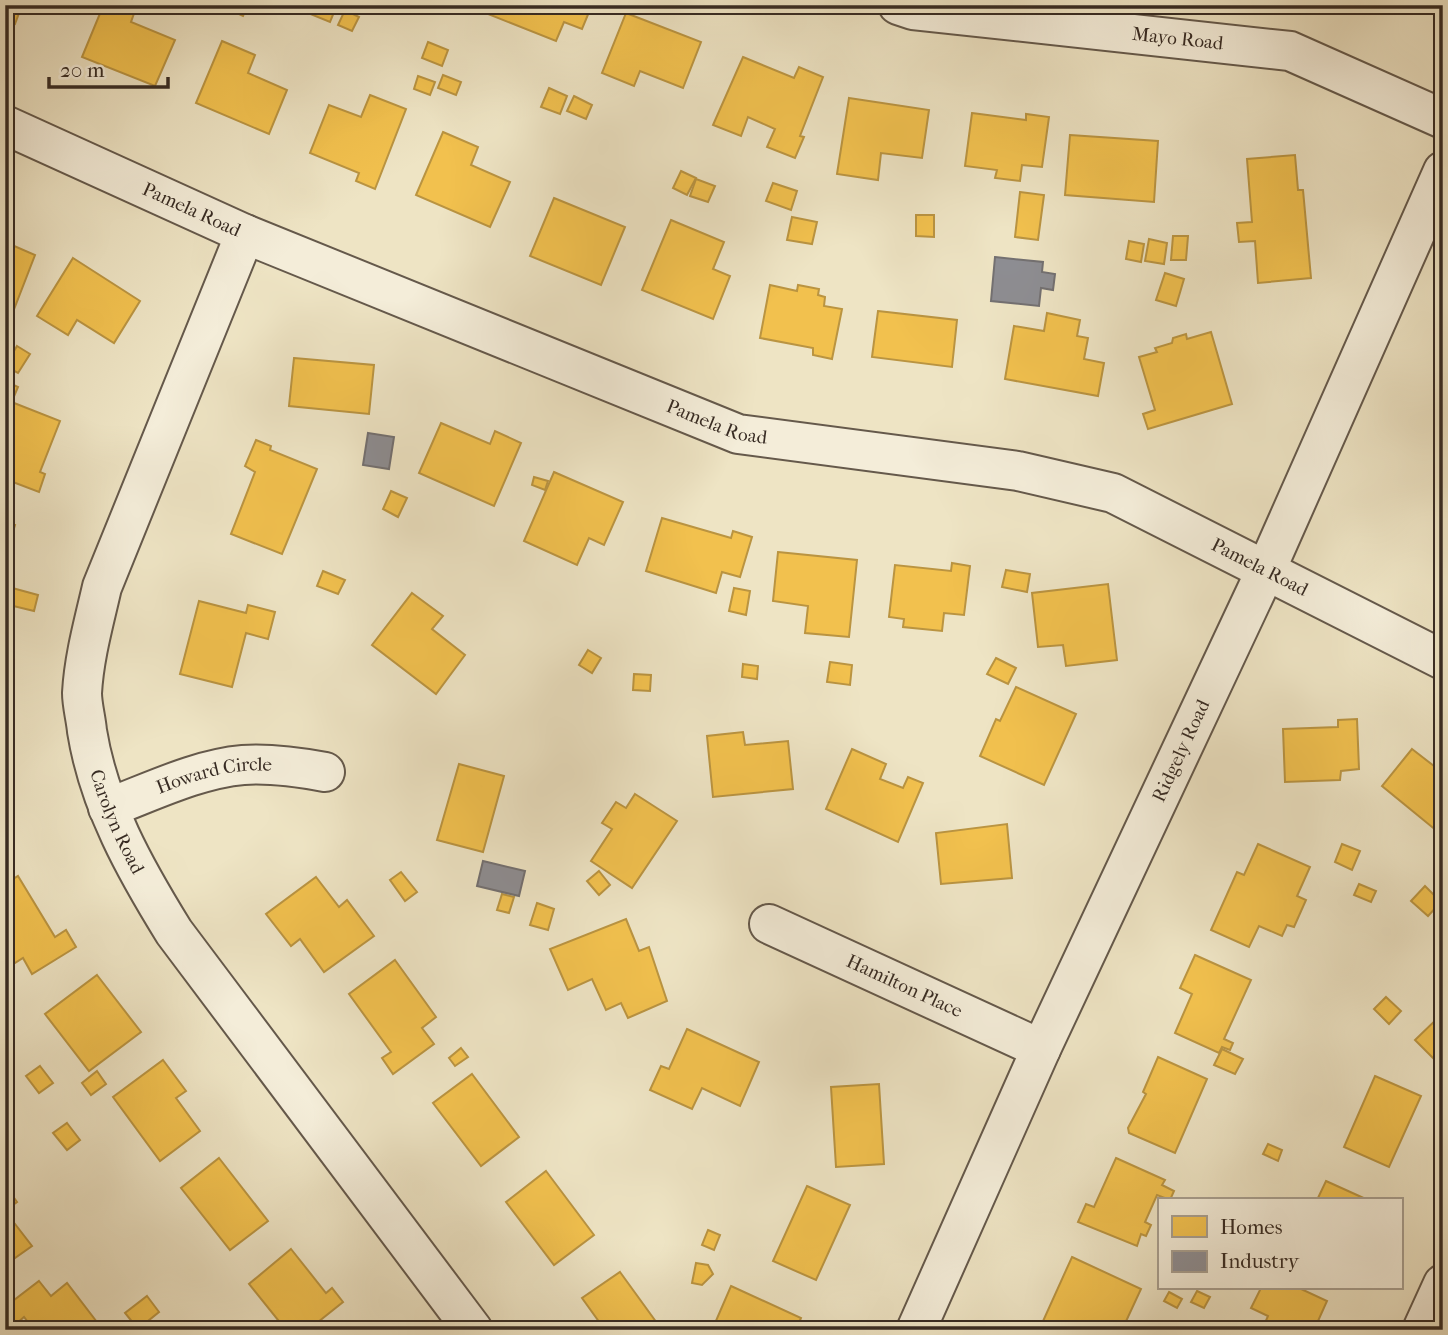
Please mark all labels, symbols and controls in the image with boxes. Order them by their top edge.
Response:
street label: Mayo Road [1131,23,1225,55]
scale bar [49,46,168,90]
text: 20 m [60,58,105,82]
street label: Pamela Road [139,178,245,242]
street label: Pamela Road [663,395,769,449]
street label: Pamela Road [1208,534,1312,601]
street label: Ridgely Road [1148,696,1215,806]
street label: Howard Circle [153,753,272,799]
street label: Carolyn Road [85,767,149,878]
street label: Hamilton Place [843,950,966,1022]
legend [1158,1198,1402,1290]
text: Homes [1220,1215,1283,1239]
text: Industry [1220,1249,1300,1273]

